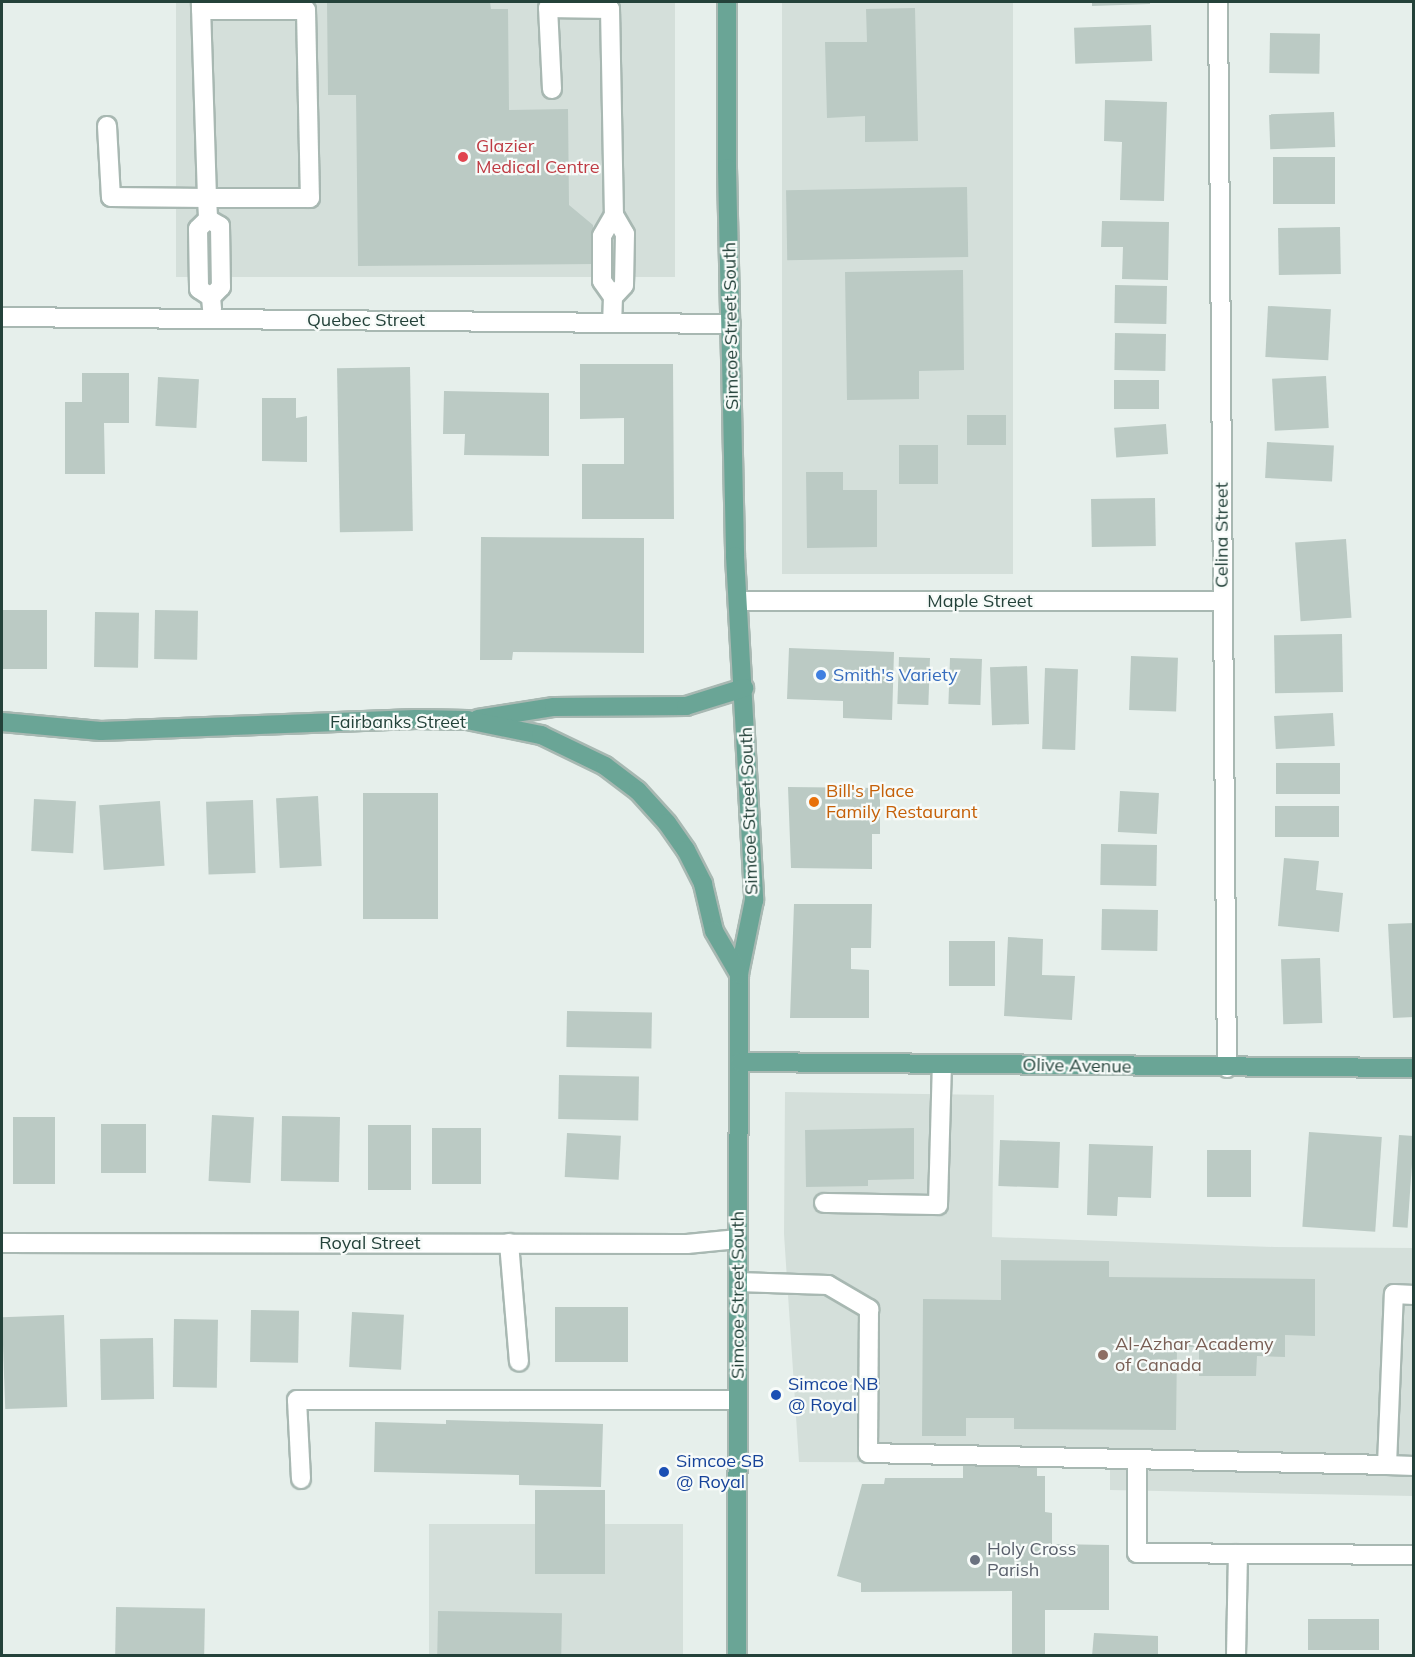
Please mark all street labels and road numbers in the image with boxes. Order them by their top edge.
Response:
street label: Simcoe Street South [719,242,743,410]
street label: Quebec Street [307,309,425,331]
street label: Celina Street [1211,482,1233,588]
street label: Maple Street [927,590,1033,612]
street label: Fairbanks Street [330,711,466,733]
street label: Simcoe Street South [735,727,763,895]
street label: Olive Avenue [1022,1054,1132,1078]
street label: Simcoe Street South [727,1211,749,1379]
street label: Royal Street [319,1232,421,1254]

